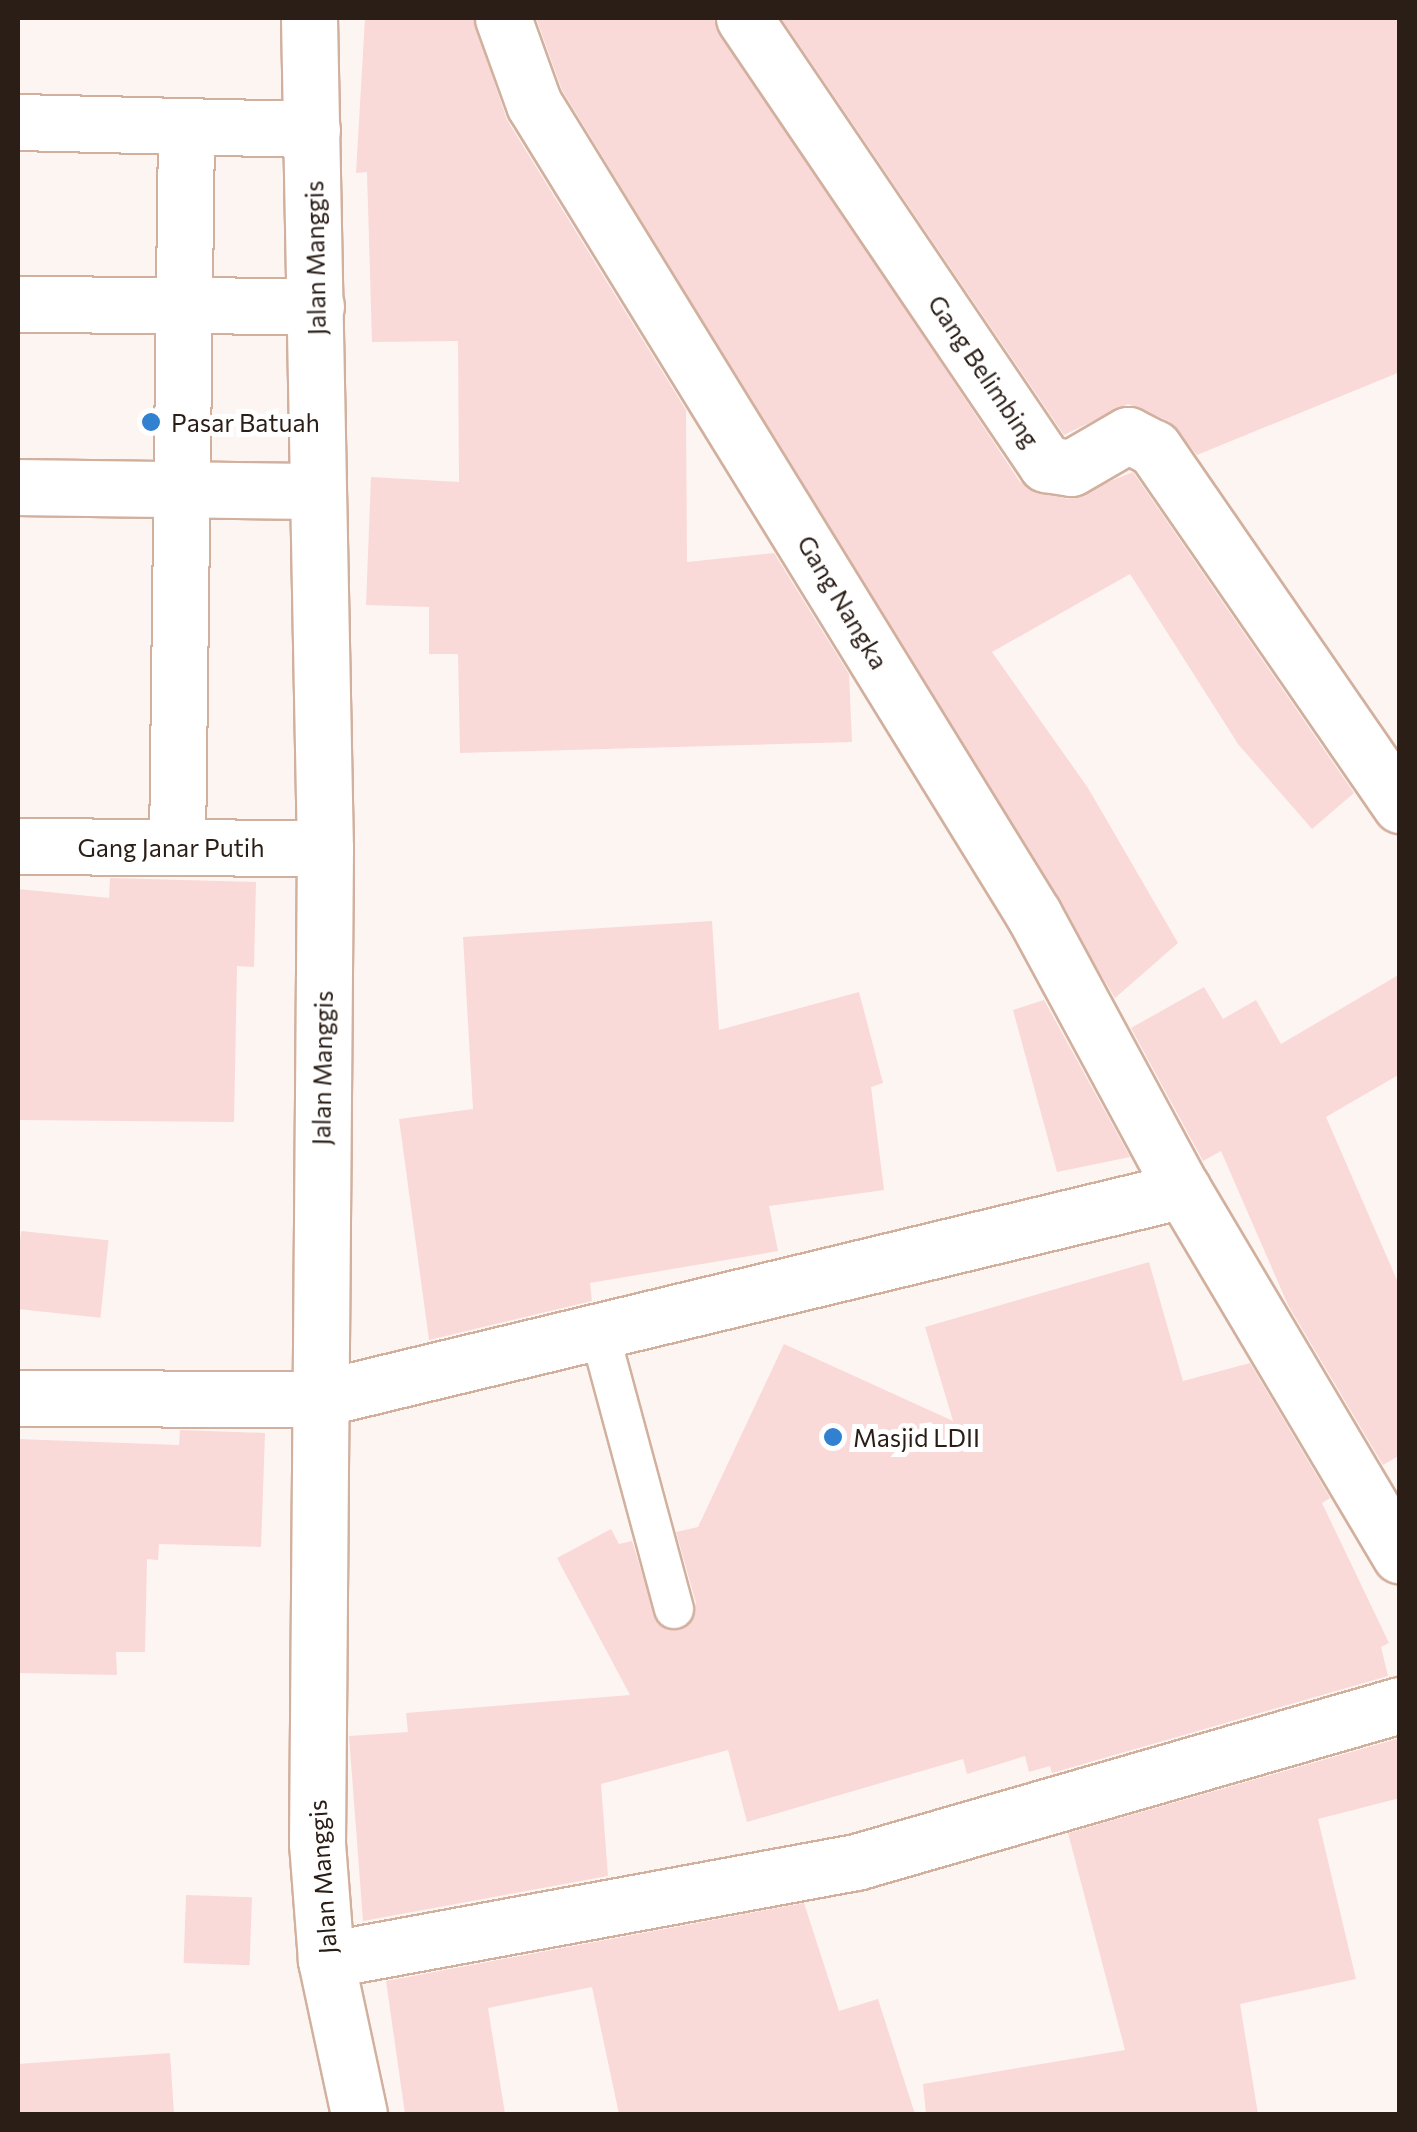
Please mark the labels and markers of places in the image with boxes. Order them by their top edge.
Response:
place label: Pasar Batuah [171,407,320,437]
marker: Pasar Batuah [140,411,162,433]
place label: Masjid LDII [853,1422,980,1452]
marker: Masjid LDII [822,1426,844,1448]

